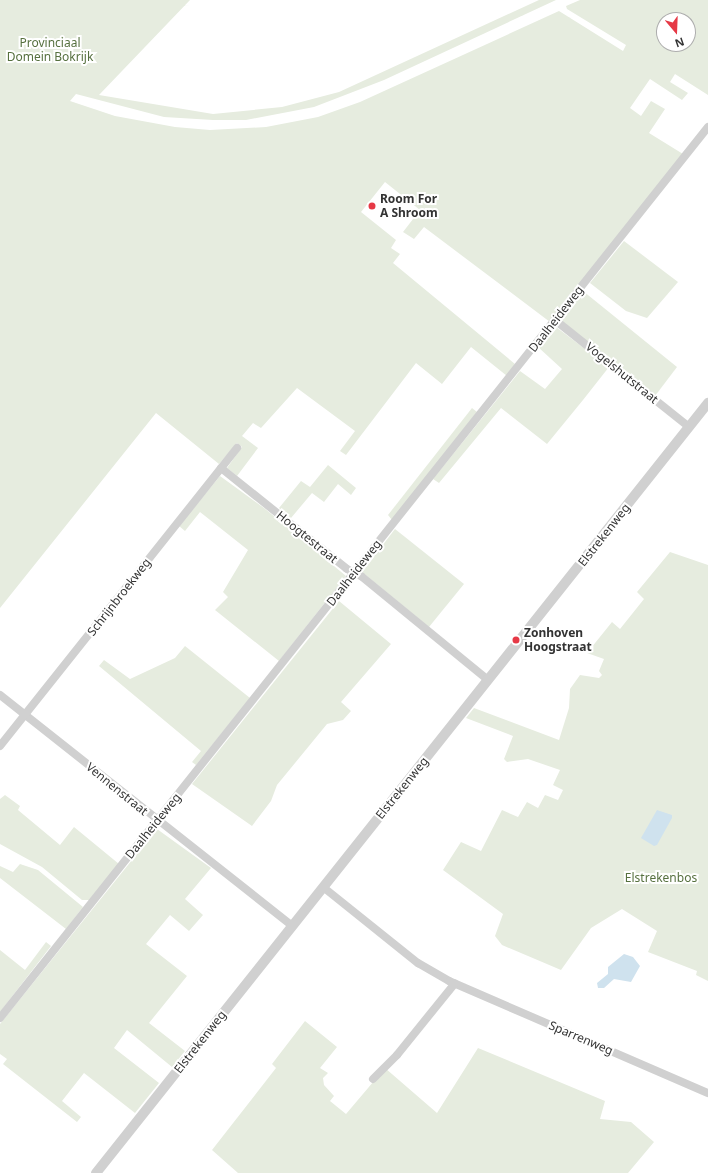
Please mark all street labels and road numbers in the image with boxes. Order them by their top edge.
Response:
street label: Daalheideweg [526,283,586,355]
street label: Vogelshutstraat [583,339,661,407]
street label: Elstrekenweg [575,501,633,569]
street label: Hoogtestraat [274,508,340,566]
street label: Daalheideweg [324,537,384,609]
street label: Schrijnbroekweg [84,555,154,639]
street label: Elstrekenweg [373,754,431,822]
street label: Vennenstraat [83,760,151,818]
street label: Daalheideweg [122,790,184,862]
street label: Elstrekenweg [171,1008,229,1076]
street label: Sparrenweg [547,1018,615,1058]

